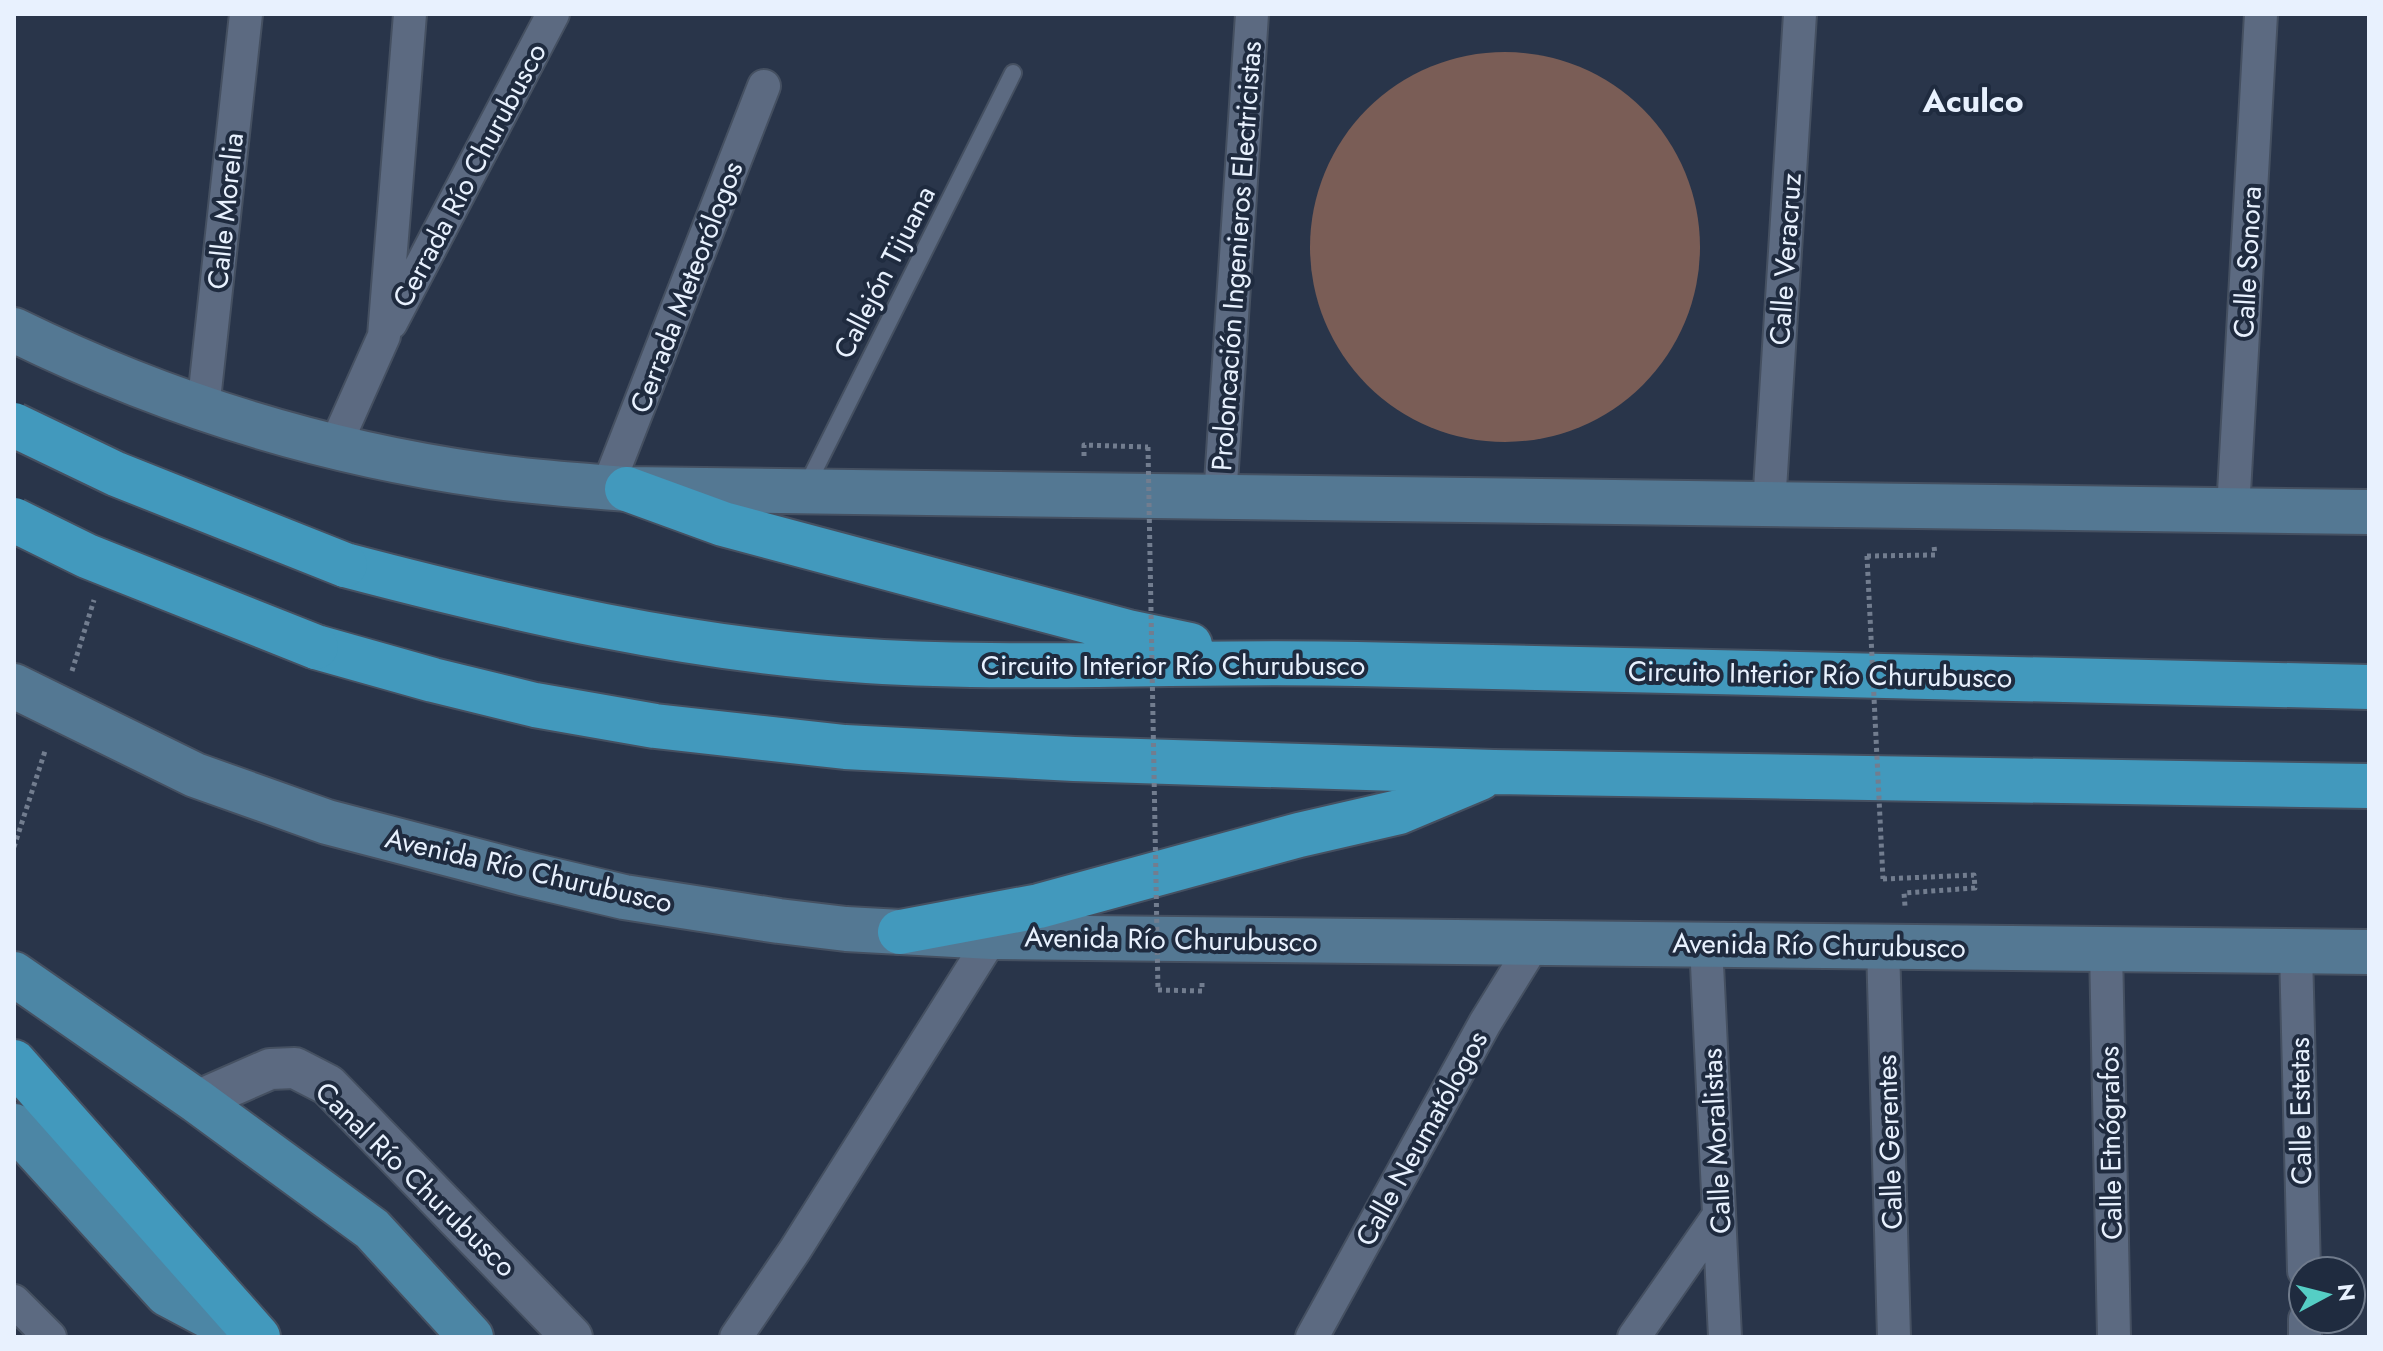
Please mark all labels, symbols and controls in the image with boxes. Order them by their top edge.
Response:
street label: Cerrada Río Churubusco [382,36,557,315]
street label: Proloncación Ingenieros Electricistas [1201,40,1272,472]
district label: Aculco [1921,78,2024,124]
street label: Calle Morelia [197,131,254,291]
street label: Cerrada Meteorólogos [620,155,753,419]
street label: Calle Veracruz [1759,171,1812,347]
street label: Callejón Tijuana [823,179,946,366]
street label: Calle Sonora [2223,185,2272,339]
street label: Circuito Interior Río Churubusco [981,645,1365,686]
street label: Circuito Interior Río Churubusco [1627,651,2013,698]
street label: Avenida Río Churubusco [381,818,676,923]
street label: Avenida Río Churubusco [1024,916,1318,963]
street label: Avenida Río Churubusco [1672,922,1966,969]
street label: Calle Neumatólogos [1345,1023,1498,1253]
street label: Calle Estetas [2279,1037,2322,1185]
street label: Calle Etnógrafos [2088,1046,2133,1240]
street label: Calle Moralistas [1691,1047,1742,1235]
street label: Calle Gerentes [1866,1054,1913,1230]
street label: Canal Río Churubusco [306,1072,525,1286]
north arrow [2287,1255,2367,1335]
text: N [2330,1282,2364,1303]

